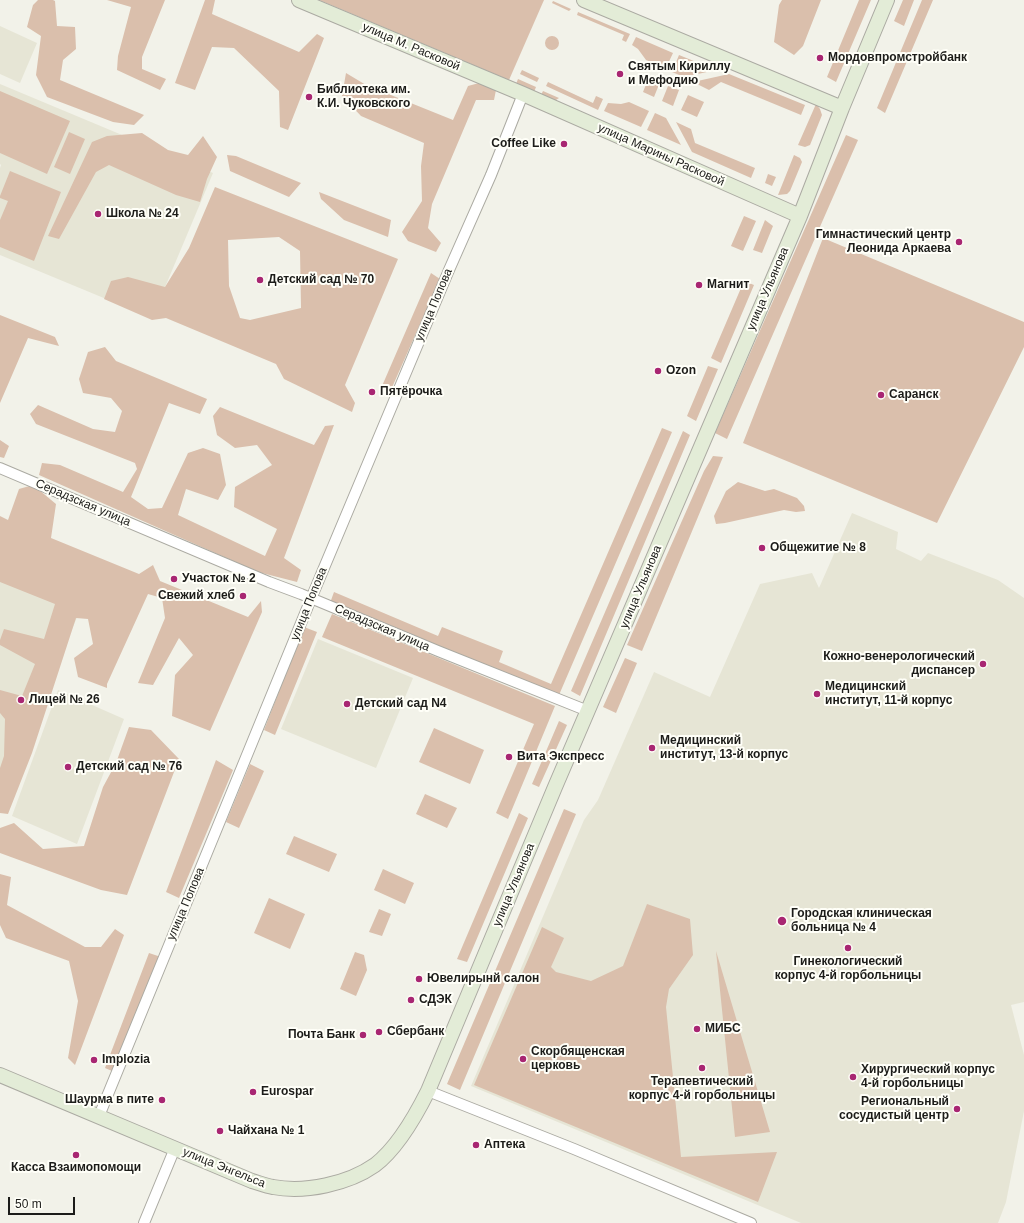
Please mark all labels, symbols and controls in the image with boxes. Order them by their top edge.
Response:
street label: улица М. Расковой [360,20,462,74]
place label: Мордовпромстройбанк [828,51,967,65]
marker: Мордовпромстройбанк [815,53,825,63]
place label: Святым Кириллу и Мефодию [628,60,730,88]
marker: Святым Кириллу и Мефодию [615,69,625,79]
place label: Библиотека им. К.И. Чуковского [317,83,410,111]
marker: Библиотека им. К.И. Чуковского [304,92,314,102]
street label: улица Марины Расковой [595,121,727,189]
place label: Coffee Like [491,137,556,151]
marker: Coffee Like [559,139,569,149]
place label: Школа № 24 [106,207,179,221]
marker: Школа № 24 [93,209,103,219]
place label: Гимнастический центр Леонида Аркаева [816,228,951,256]
marker: Гимнастический центр Леонида Аркаева [954,237,964,247]
street label: улица Ульянова [744,245,792,333]
street label: улица Попова [412,266,456,344]
place label: Детский сад № 70 [268,273,374,287]
marker: Детский сад № 70 [255,275,265,285]
place label: Магнит [707,278,749,292]
marker: Магнит [694,280,704,290]
place label: Ozon [666,364,696,378]
marker: Ozon [653,366,663,376]
place label: Пятёрочка [380,385,442,399]
marker: Пятёрочка [367,387,377,397]
place label: Саранск [889,388,938,402]
marker: Саранск [876,390,886,400]
street label: Серадзская улица [33,476,133,530]
place label: Общежитие № 8 [770,541,866,555]
street label: улица Ульянова [617,543,665,631]
marker: Общежитие № 8 [757,543,767,553]
street label: улица Попова [288,565,330,643]
place label: Участок № 2 [182,572,256,586]
marker: Участок № 2 [169,574,179,584]
place label: Свежий хлеб [158,589,235,603]
marker: Свежий хлеб [238,591,248,601]
street label: Серадзская улица [332,601,432,655]
place label: Кожно-венерологический диспансер [823,650,975,678]
marker: Кожно-венерологический диспансер [978,659,988,669]
place label: Медицинский институт, 11-й корпус [825,680,952,708]
marker: Медицинский институт, 11-й корпус [812,689,822,699]
place label: Лицей № 26 [29,693,100,707]
marker: Лицей № 26 [16,695,26,705]
place label: Детский сад N4 [355,697,446,711]
marker: Детский сад N4 [342,699,352,709]
place label: Медицинский институт, 13-й корпус [660,734,788,762]
marker: Медицинский институт, 13-й корпус [647,743,657,753]
place label: Вита Экспресс [517,750,604,764]
marker: Вита Экспресс [504,752,514,762]
place label: Детский сад № 76 [76,760,182,774]
marker: Детский сад № 76 [63,762,73,772]
street label: улица Ульянова [490,841,538,929]
street label: улица Попова [164,865,208,943]
place label: Городская клиническая больница № 4 [791,907,932,935]
marker: Городская клиническая больница № 4 [776,915,788,927]
marker: Гинекологический корпус 4-й горбольницы [843,943,853,953]
place label: Гинекологический корпус 4-й горбольницы [775,955,921,983]
place label: Ювелирынй салон [427,972,539,986]
marker: Ювелирынй салон [414,974,424,984]
place label: СДЭК [419,993,452,1007]
marker: СДЭК [406,995,416,1005]
place label: МИБС [705,1022,741,1036]
marker: МИБС [692,1024,702,1034]
place label: Сбербанк [387,1025,444,1039]
marker: Сбербанк [374,1027,384,1037]
place label: Почта Банк [288,1028,355,1042]
marker: Почта Банк [358,1030,368,1040]
place label: Скорбященская церковь [531,1045,625,1073]
place label: Implozia [102,1053,150,1067]
marker: Скорбященская церковь [518,1054,528,1064]
marker: Implozia [89,1055,99,1065]
marker: Терапевтический корпус 4-й горбольницы [697,1063,707,1073]
place label: Хирургический корпус 4-й горбольницы [861,1063,995,1091]
marker: Хирургический корпус 4-й горбольницы [848,1072,858,1082]
place label: Терапевтический корпус 4-й горбольницы [629,1075,775,1103]
place label: Eurospar [261,1085,314,1099]
marker: Eurospar [248,1087,258,1097]
place label: Шаурма в пите [65,1093,154,1107]
marker: Шаурма в пите [157,1095,167,1105]
place label: Региональный сосудистый центр [839,1095,949,1123]
marker: Региональный сосудистый центр [952,1104,962,1114]
place label: Чайхана № 1 [228,1124,304,1138]
marker: Чайхана № 1 [215,1126,225,1136]
place label: Аптека [484,1138,525,1152]
marker: Аптека [471,1140,481,1150]
street label: улица Энгельса [181,1145,267,1191]
marker: Касса Взаимопомощи [71,1150,81,1160]
place label: Касса Взаимопомощи [11,1161,141,1175]
scale bar [10,1189,77,1215]
text: 50 m [15,1197,42,1211]

